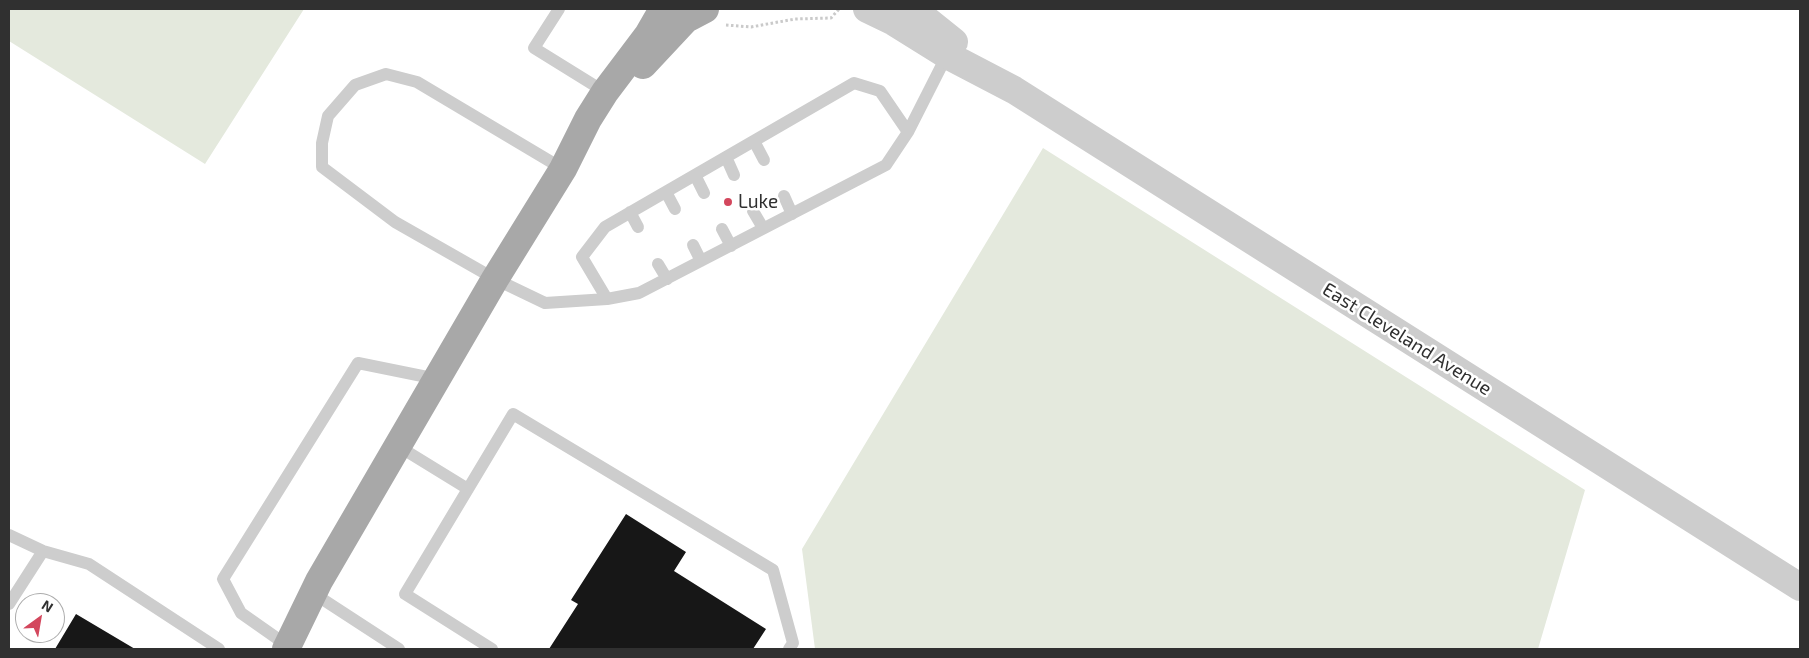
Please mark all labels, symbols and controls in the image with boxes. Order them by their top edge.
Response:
place label: Luke [738,191,778,213]
marker: Luke [722,196,734,208]
street label: East Cleveland Avenue [1318,278,1496,400]
north arrow [15,593,65,643]
text: N [39,596,56,616]

